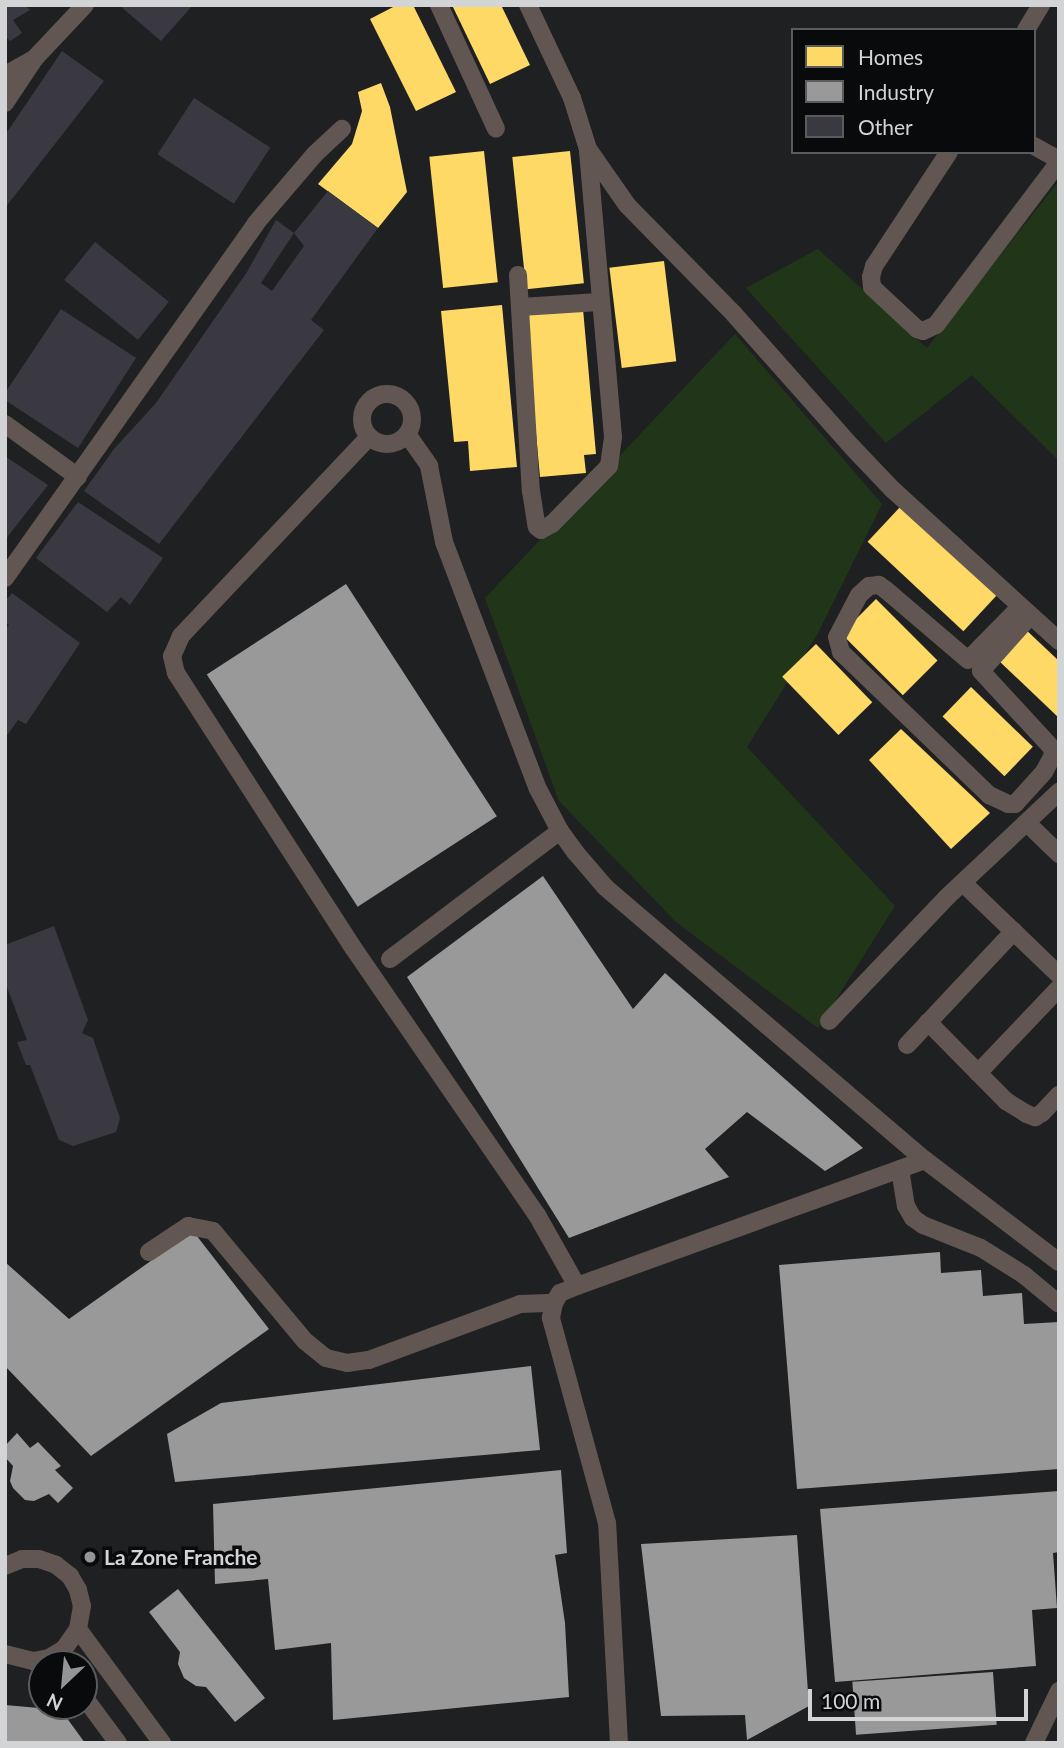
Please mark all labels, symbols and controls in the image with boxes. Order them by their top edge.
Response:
legend [791,28,1036,154]
text: Homes [858,44,923,69]
text: Industry [858,79,934,104]
text: Other [858,114,913,139]
place label: La Zone Franche [104,1544,258,1570]
marker: La Zone Franche [82,1549,98,1565]
north arrow [28,1650,98,1720]
scale bar [812,1674,1032,1718]
text: 100 m [821,1688,880,1713]
text: N [43,1689,66,1716]

